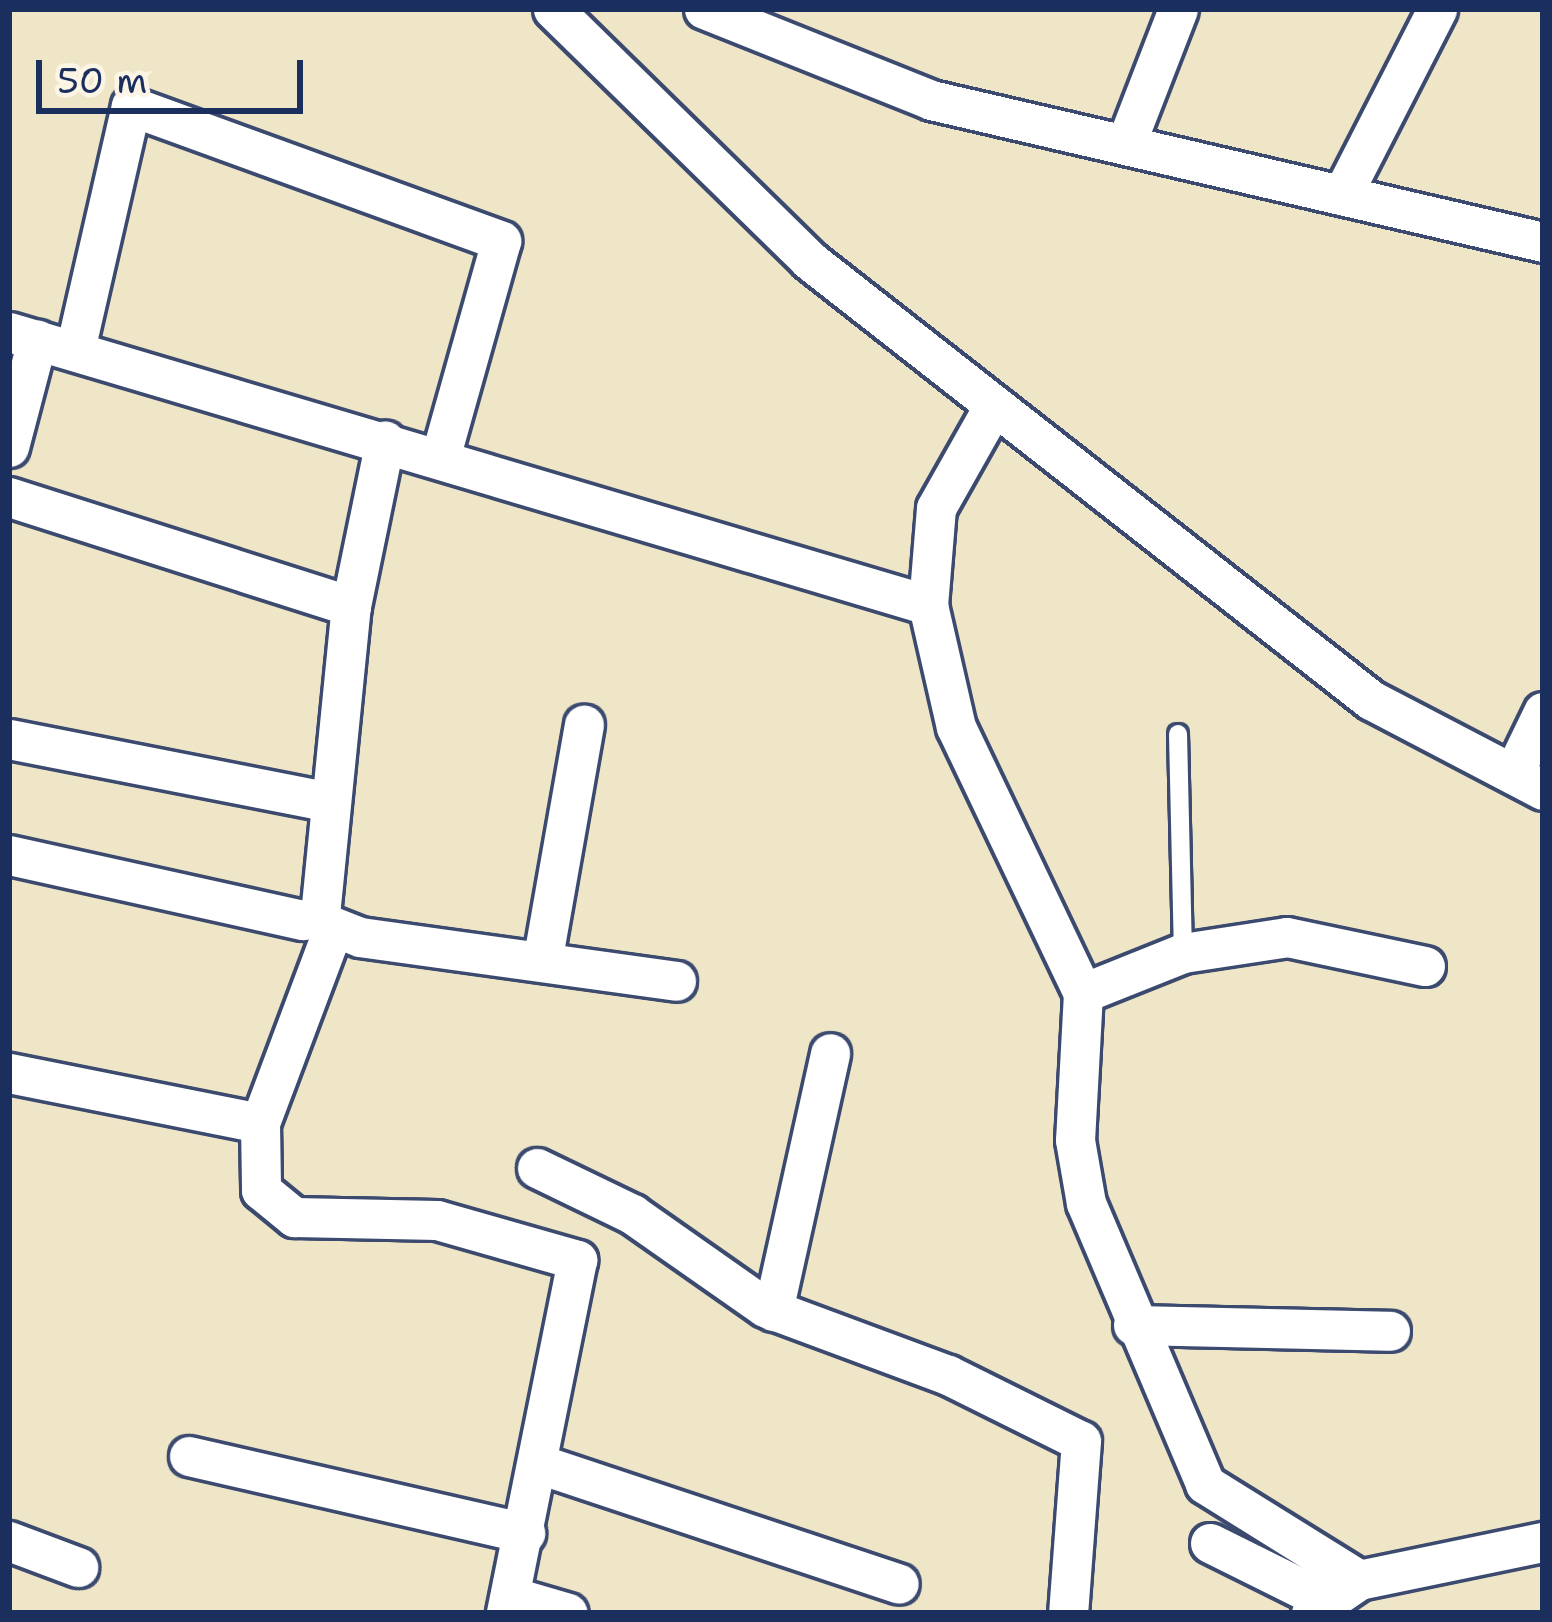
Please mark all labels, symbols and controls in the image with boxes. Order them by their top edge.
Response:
scale bar [42,36,309,110]
text: 50 m [57,56,147,105]

